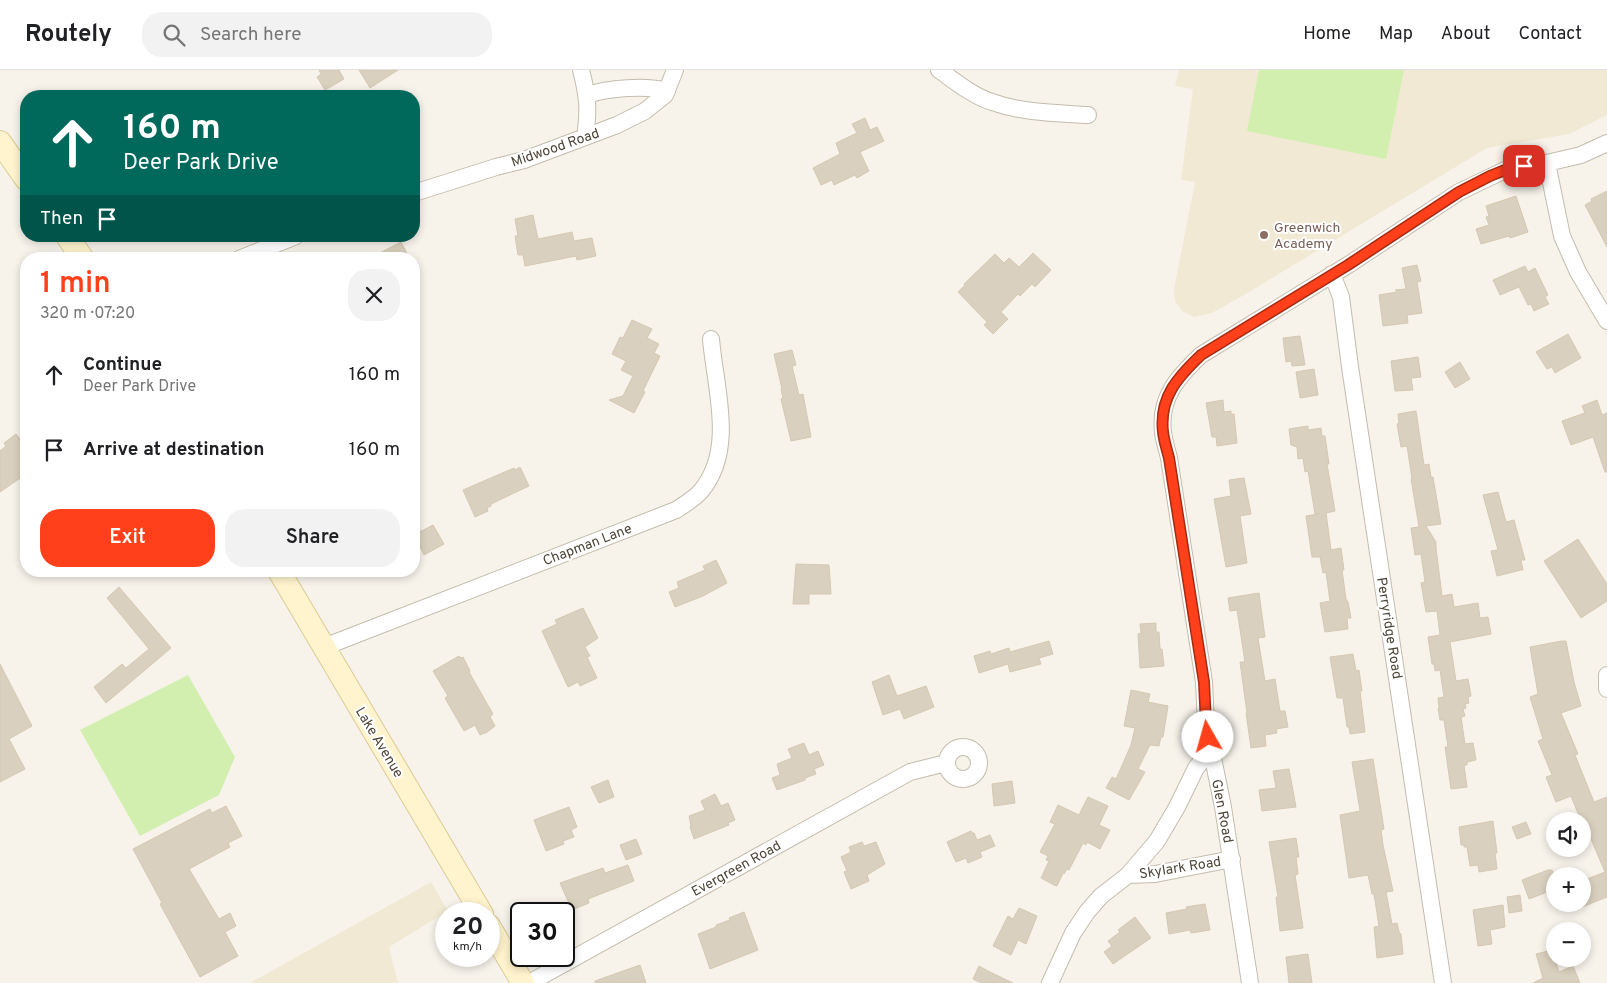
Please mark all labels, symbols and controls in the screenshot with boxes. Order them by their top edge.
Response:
search box [142,12,492,57]
text: Routely [25,20,112,50]
icon: search [160,21,188,49]
text: Search here [200,23,301,47]
text: Home [1303,23,1351,46]
text: Map [1379,23,1413,46]
text: About [1441,23,1490,46]
text: Contact [1518,23,1582,46]
text: 160 m [123,107,221,151]
icon: ahead [40,110,105,175]
street label: Midwood Road [509,125,602,171]
pin [1503,145,1545,187]
text: Deer Park Drive [123,150,279,177]
icon: arrive [1510,152,1538,180]
icon: arrive [93,205,121,233]
text: Then [40,207,83,231]
place label: Greenwich Academy [1274,220,1340,253]
marker: Greenwich Academy [1258,229,1270,241]
text: 1 min [40,266,111,303]
button: close [348,269,400,321]
text: 320 m · 07:20 [40,304,135,324]
text: Continue [83,353,162,377]
icon: ahead [40,361,68,389]
text: 160 m [349,363,400,387]
text: Deer Park Drive [83,377,196,397]
icon: arrive [40,436,68,464]
text: Arrive at destination [83,438,264,462]
text: 160 m [349,438,400,462]
button: Exit [40,509,215,567]
button: Share [225,509,400,567]
street label: Chapman Lane [541,521,634,570]
street label: Perryridge Road [1372,576,1405,680]
street label: Lake Avenue [351,704,406,781]
position arrow [1181,710,1233,762]
street label: Glen Road [1207,778,1236,845]
map controls [1546,812,1591,967]
button: sound [1546,812,1591,857]
street label: Evergreen Road [689,838,784,901]
street label: Skylark Road [1138,854,1222,883]
button: + [1546,867,1591,912]
speed limit sign: 30 [510,902,575,967]
text: 20 [452,912,483,944]
button: − [1546,922,1591,967]
text: km/h [453,939,482,955]

